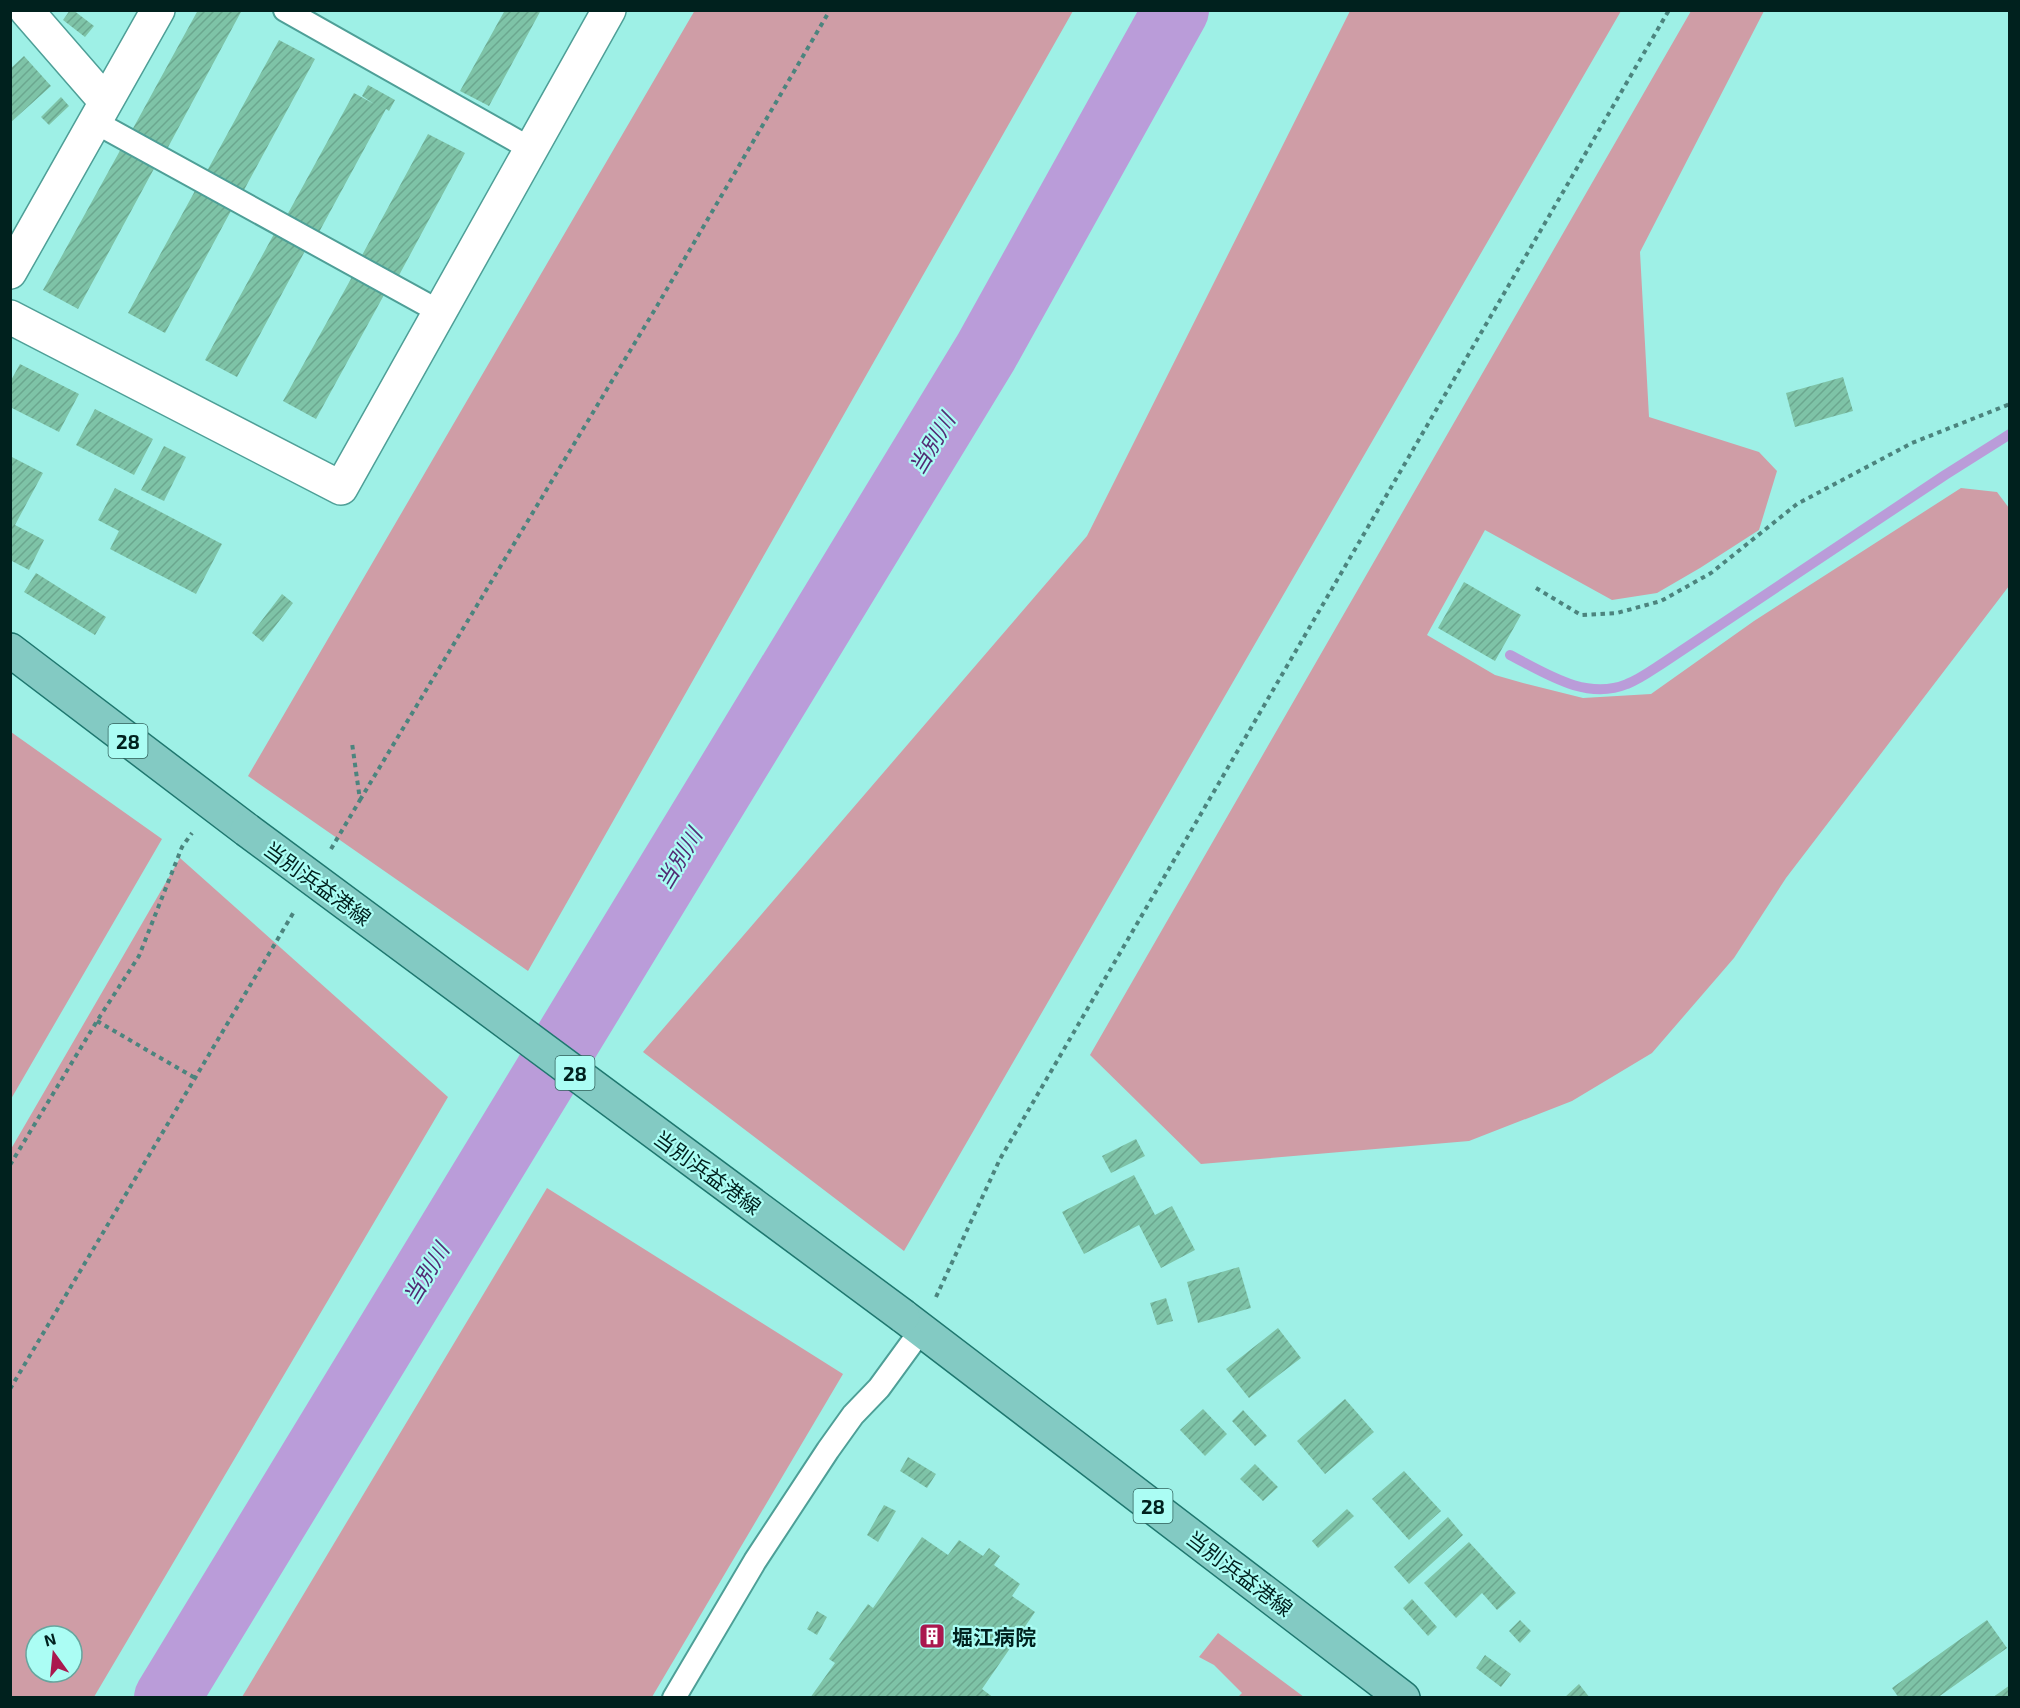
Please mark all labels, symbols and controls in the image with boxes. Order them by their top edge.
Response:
water label: 当別川 [903,406,960,478]
road number: 28 [108,724,148,758]
water label: 当別川 [650,821,707,893]
street label: 当別浜益港線 [260,836,376,930]
road number: 28 [556,1056,594,1090]
street label: 当別浜益港線 [650,1125,766,1219]
water label: 当別川 [397,1236,454,1308]
road number: 28 [1134,1489,1172,1523]
street label: 当別浜益港線 [1182,1525,1298,1621]
building icon: 堀江病院 [917,1621,947,1651]
north arrow [24,1624,84,1684]
place label: 堀江病院 [952,1624,1036,1649]
text: N [42,1628,58,1650]

